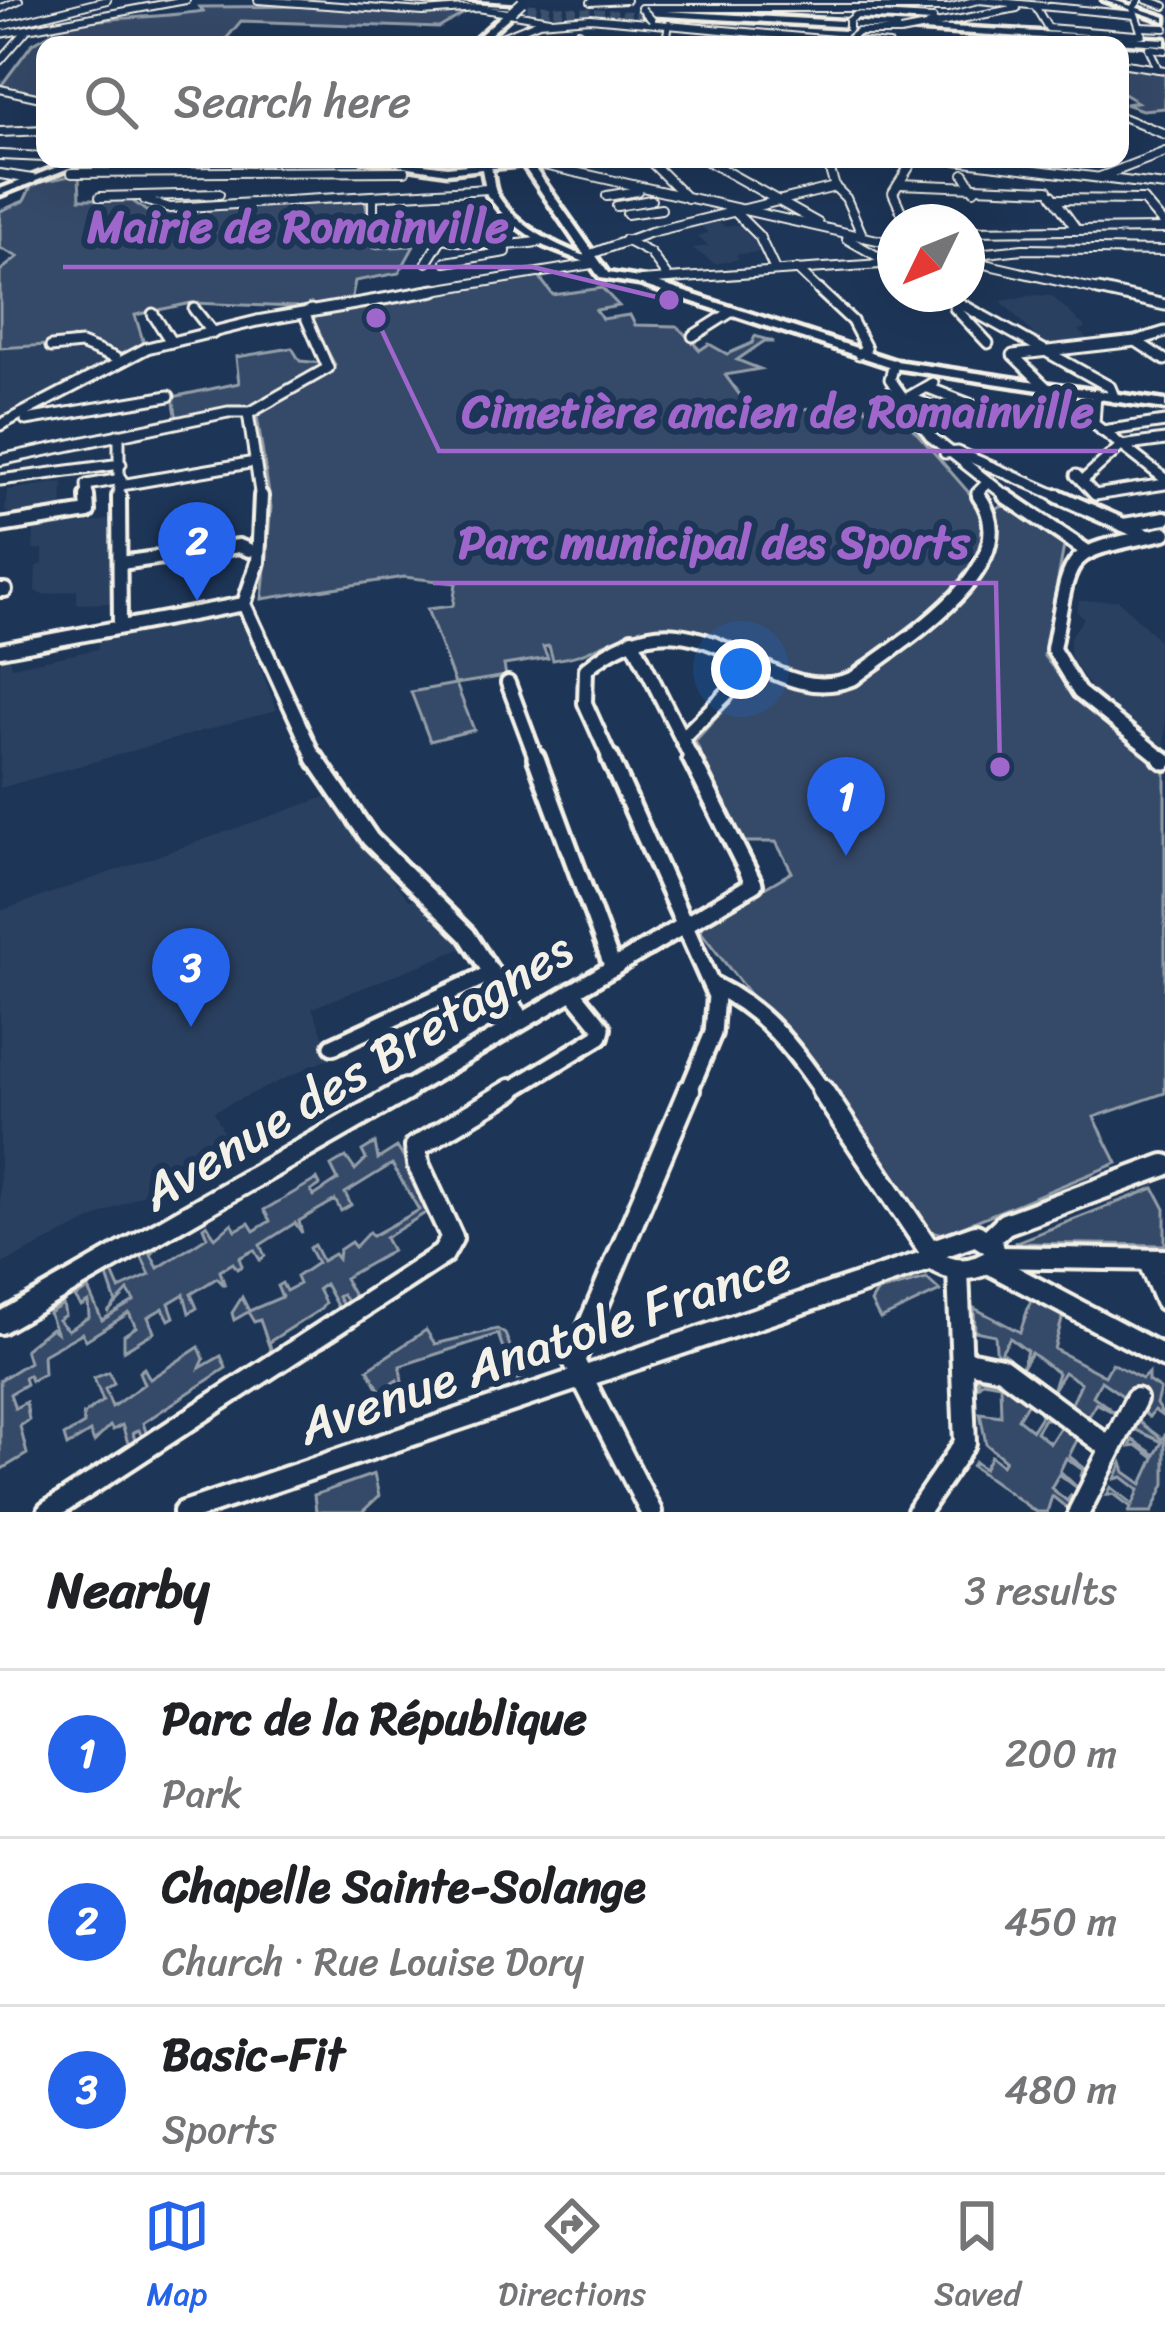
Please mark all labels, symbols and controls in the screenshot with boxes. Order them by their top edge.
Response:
search box [36,36,1129,168]
text: Search here [174,62,411,142]
icon: search [78,69,144,135]
callout: Mairie de Romainville [63,186,533,267]
text: Mairie de Romainville [86,187,509,267]
north arrow [877,204,985,312]
callout: Cimetière ancien de Romainville [439,370,1118,451]
text: Cimetière ancien de Romainville [461,372,1094,452]
pin: 2 [158,502,236,601]
callout: Parc municipal des Sports [433,502,996,583]
text: Parc municipal des Sports [458,503,971,583]
your location [711,639,771,699]
pin: 1 [807,757,885,856]
street label: Avenue des Bretagnes [122,906,591,1237]
pin: 3 [152,928,230,1027]
street label: Avenue Anatole France [285,1218,804,1472]
text: Nearby [48,1545,209,1635]
text: 3 results [964,1556,1117,1625]
text: Parc de la République [162,1679,587,1759]
text: 1 [79,1719,95,1788]
text: 200 m [1005,1719,1117,1788]
text: Park [162,1759,242,1828]
text: Chapelle Sainte-Solange [162,1847,646,1927]
text: 2 [76,1887,98,1956]
text: 450 m [1004,1887,1117,1956]
text: Church · Rue Louise Dory [162,1927,584,1996]
text: Basic-Fit [162,2015,345,2095]
text: 3 [76,2055,98,2124]
text: 480 m [1004,2055,1117,2124]
text: Sports [162,2095,277,2164]
tab: Map [144,2193,210,2323]
tab: Directions [498,2193,646,2323]
tab: Saved [934,2193,1021,2323]

